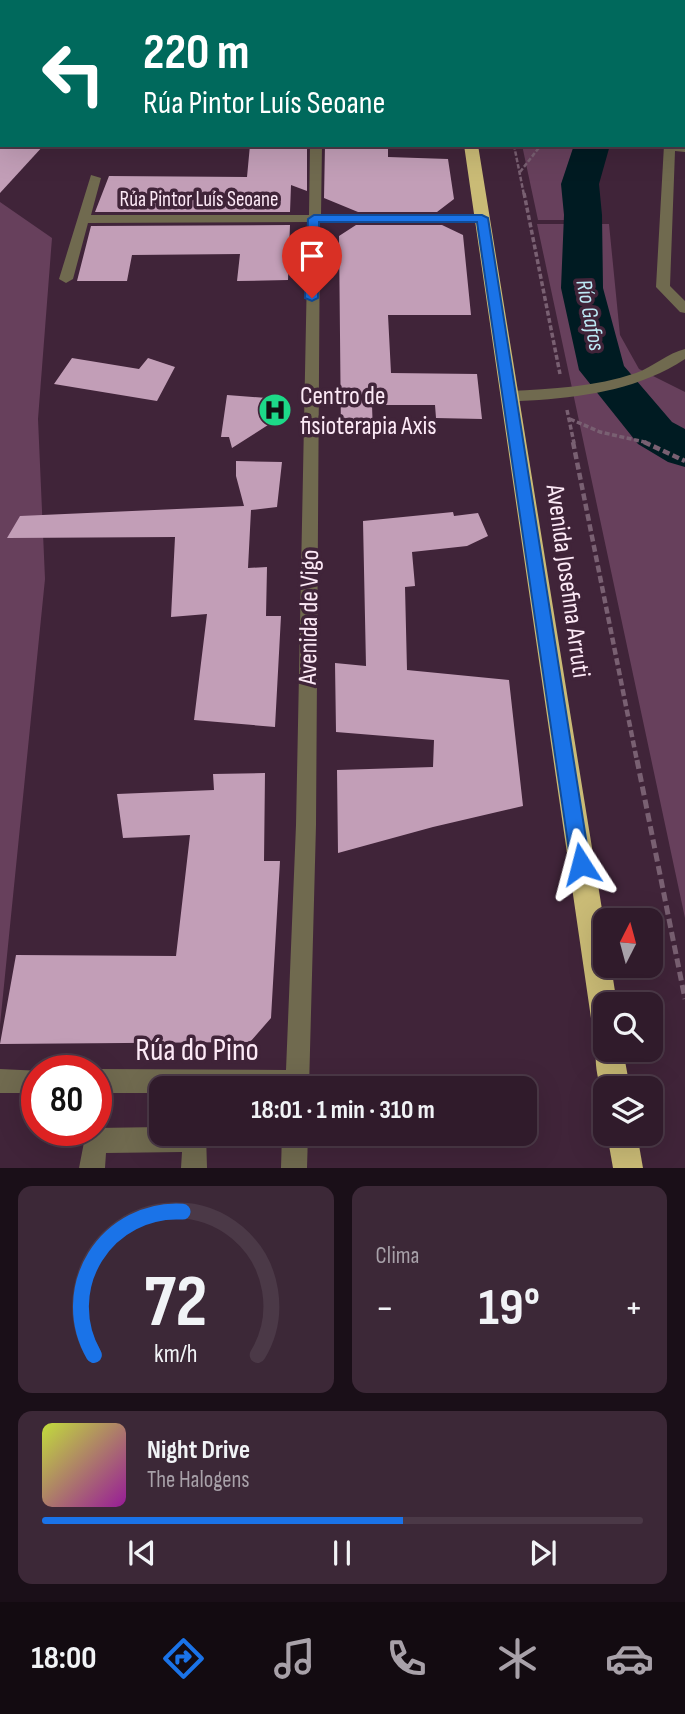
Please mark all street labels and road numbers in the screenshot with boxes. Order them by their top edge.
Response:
street label: Rúa Pintor Luís Seoane [119,187,279,212]
street label: Avenida Josefina Arruti [538,482,596,680]
street label: Avenida de Vigo [293,549,326,686]
street label: Rúa do Pino [135,1031,259,1070]

